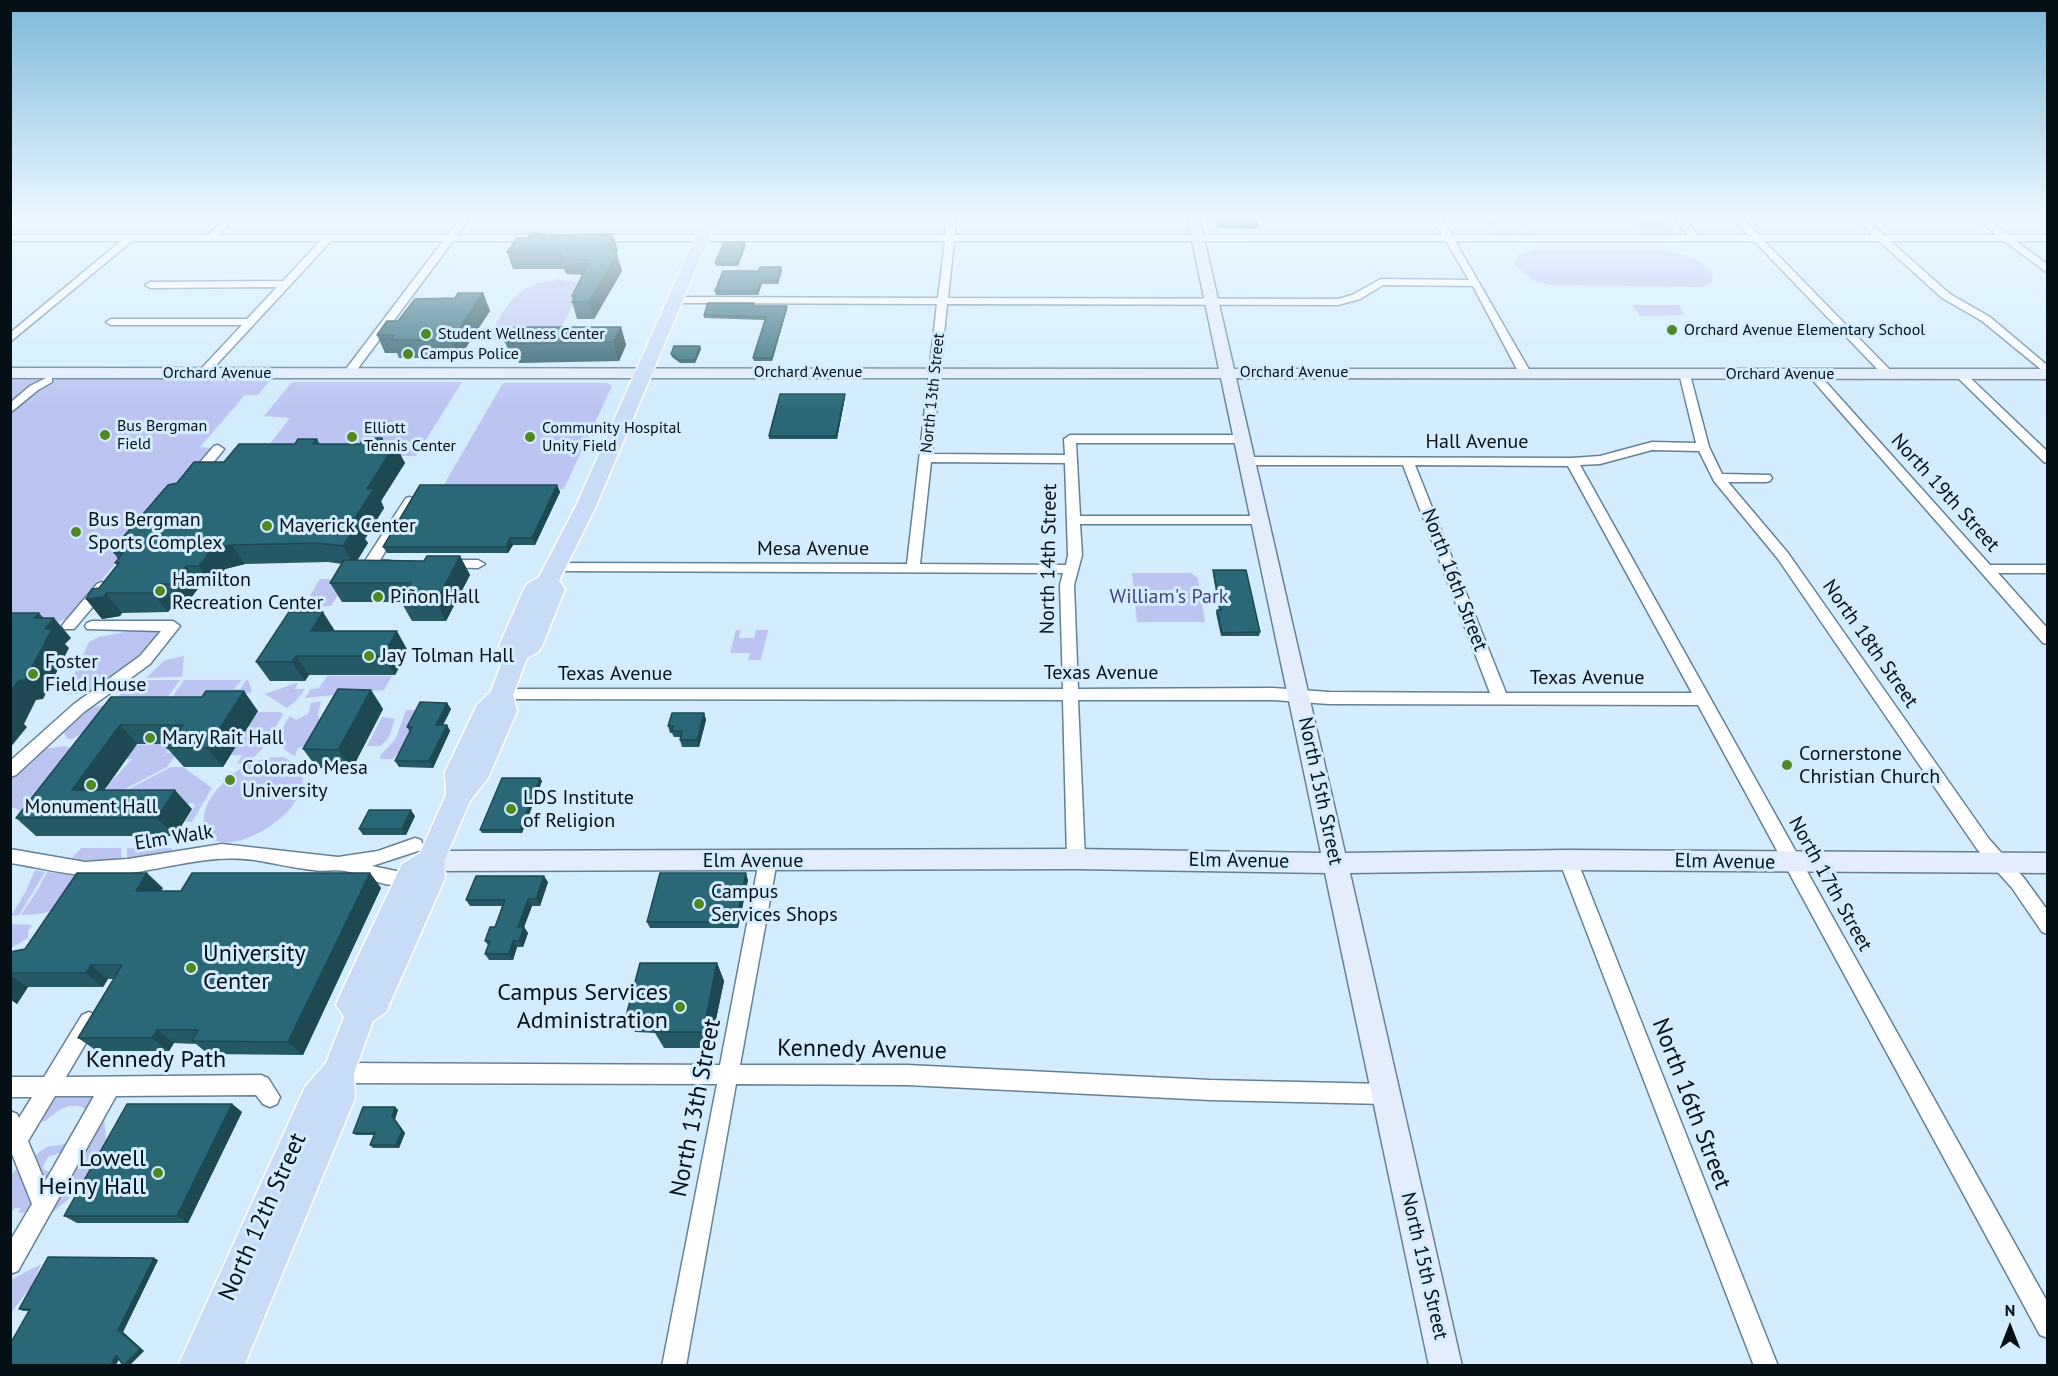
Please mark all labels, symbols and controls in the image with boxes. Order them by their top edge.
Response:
place label: Orchard Avenue Elementary School [1684,320,1925,340]
marker: Orchard Avenue Elementary School [1665,323,1679,337]
place label: Student Wellness Center [438,324,605,344]
marker: Student Wellness Center [419,327,433,341]
street label: North 13th Street [917,332,949,454]
place label: Campus Police [420,344,519,364]
marker: Campus Police [401,347,415,361]
street label: Orchard Avenue [754,362,862,382]
street label: Orchard Avenue [1240,362,1348,382]
street label: Orchard Avenue [163,363,271,383]
street label: Orchard Avenue [1726,364,1834,384]
place label: Bus Bergman Field [117,416,207,454]
place label: Elliott Tennis Center [364,418,456,456]
place label: Community Hospital Unity Field [542,418,681,456]
marker: Bus Bergman Field [98,428,112,442]
street label: North 19th Street [1886,429,2004,557]
marker: Elliott Tennis Center [345,430,359,444]
marker: Community Hospital Unity Field [523,430,537,444]
street label: Hall Avenue [1426,430,1528,454]
street label: North 14th Street [1036,484,1062,634]
street label: North 16th Street [1416,505,1492,655]
place label: Bus Bergman Sports Complex [88,508,222,555]
place label: Maverick Center [279,514,416,538]
marker: Maverick Center [260,519,274,533]
marker: Bus Bergman Sports Complex [69,525,83,539]
street label: Mesa Avenue [757,537,869,561]
place label: Hamilton Recreation Center [172,568,323,615]
street label: North 18th Street [1817,575,1923,713]
marker: Hamilton Recreation Center [153,584,167,598]
place label: Piñon Hall [390,585,480,609]
park label: William's Park [1110,585,1228,609]
marker: Piñon Hall [371,590,385,604]
place label: Jay Tolman Hall [381,644,514,668]
marker: Jay Tolman Hall [362,649,376,663]
place label: Foster Field House [45,650,146,697]
street label: Texas Avenue [1044,661,1158,685]
street label: Texas Avenue [558,662,672,686]
street label: Texas Avenue [1530,666,1644,690]
marker: Foster Field House [26,667,40,681]
street label: North 15th Street [1293,715,1347,867]
place label: Mary Rait Hall [162,726,283,750]
marker: Mary Rait Hall [143,731,157,745]
place label: Cornerstone Christian Church [1799,742,1940,789]
place label: Colorado Mesa University [242,756,368,803]
marker: Cornerstone Christian Church [1780,758,1794,772]
marker: Colorado Mesa University [223,773,237,787]
marker: Monument Hall [84,778,98,792]
place label: LDS Institute of Religion [523,786,634,833]
place label: Monument Hall [25,795,157,819]
marker: LDS Institute of Religion [504,802,518,816]
street label: North 17th Street [1783,813,1877,955]
street label: Elm Walk [133,820,215,856]
street label: Elm Avenue [1188,848,1290,874]
street label: Elm Avenue [703,849,803,873]
street label: Elm Avenue [1674,849,1776,875]
place label: Campus Services Shops [711,880,838,927]
marker: Campus Services Shops [692,897,706,911]
place label: University Center [203,940,306,996]
marker: University Center [184,961,198,975]
place label: Campus Services Administration [497,979,668,1035]
marker: Campus Services Administration [673,1000,687,1014]
street label: North 16th Street [1645,1014,1737,1194]
street label: North 13th Street [665,1017,727,1199]
street label: Kennedy Avenue [777,1034,947,1066]
street label: Kennedy Path [86,1046,226,1074]
street label: North 12th Street [213,1129,313,1305]
place label: Lowell Heiny Hall [38,1145,146,1201]
marker: Lowell Heiny Hall [151,1166,165,1180]
street label: North 15th Street [1395,1190,1453,1342]
north arrow [1980,1298,2040,1358]
text: N [2005,1300,2015,1320]

